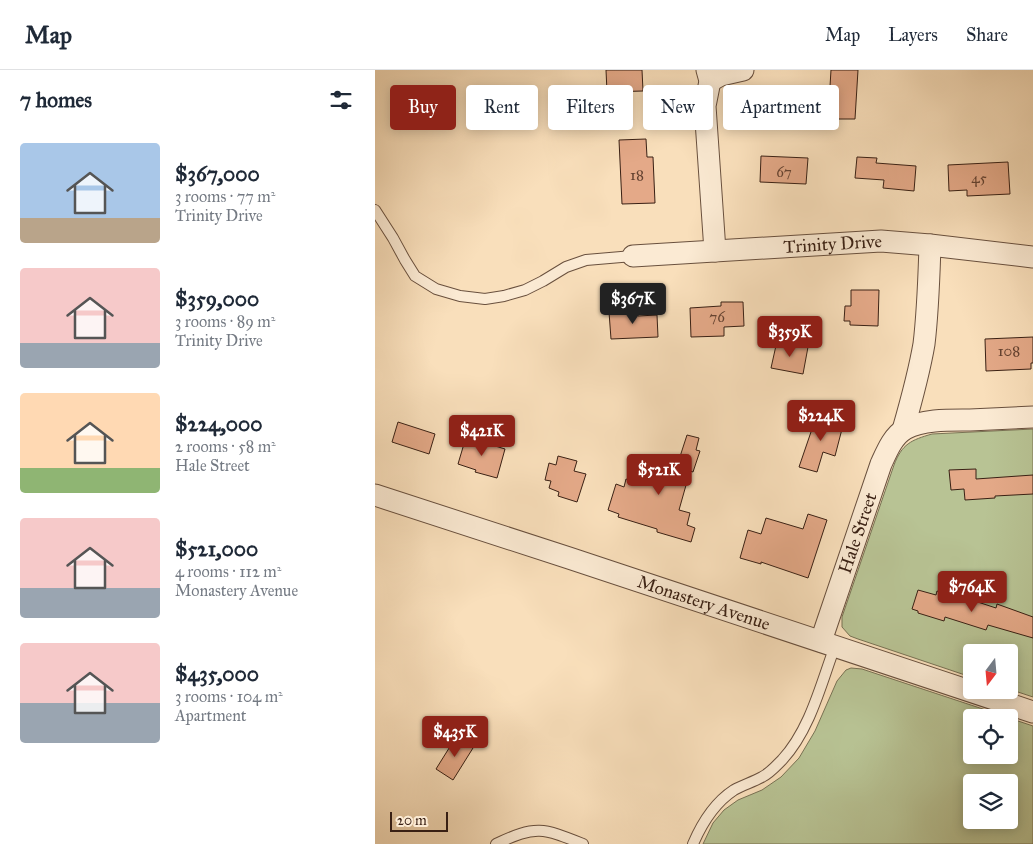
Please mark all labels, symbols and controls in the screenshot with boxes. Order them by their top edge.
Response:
text: Map [25,20,72,50]
text: Map [825,24,860,46]
text: Layers [888,24,938,46]
text: Share [966,24,1008,46]
chip: Buy [390,85,456,130]
chip: Rent [466,85,538,130]
chip: Filters [548,85,633,130]
chip: New [643,85,713,130]
chip: Apartment [723,85,839,130]
icon: filters [327,86,355,114]
text: 7 homes [20,87,92,113]
text: $367,000 [175,161,260,187]
icon: home [60,163,120,223]
house number: 67 [776,163,792,181]
house number: 18 [630,166,644,184]
house number: 45 [971,169,987,187]
text: 3 rooms · 77 m² [175,187,275,206]
text: Trinity Drive [175,206,263,225]
street label: Trinity Drive [783,230,882,258]
pin: $367K [598,282,668,325]
text: $359,000 [175,286,259,312]
icon: home [60,288,120,348]
text: $367K [611,289,655,308]
house number: 76 [709,308,726,326]
text: 3 rooms · 89 m² [175,312,275,331]
pin: $359K [755,316,825,358]
text: $359K [768,322,812,341]
text: Trinity Drive [175,331,263,350]
house number: 108 [998,342,1020,360]
pin: $224K [786,400,856,442]
text: $224K [798,406,844,425]
text: $224,000 [175,411,263,437]
icon: home [60,413,120,473]
pin: $421K [447,414,517,457]
text: $421K [460,421,504,440]
text: 2 rooms · 58 m² [175,437,276,456]
pin: $521K [624,454,694,496]
text: Hale Street [175,456,250,475]
text: $521K [638,460,680,479]
street label: Hale Street [834,489,882,576]
text: $521,000 [175,536,258,562]
icon: home [60,538,120,598]
text: 4 rooms · 112 m² [175,562,281,581]
street label: Monastery Avenue [635,570,773,635]
pin: $764K [937,570,1007,613]
text: $764K [949,577,995,596]
text: Monastery Avenue [175,581,298,600]
north arrow [963,644,1017,699]
map controls [963,644,1018,829]
text: $435,000 [175,661,259,687]
icon: home [60,663,120,723]
text: 3 rooms · 104 m² [175,687,283,706]
text: Apartment [175,706,247,725]
button: locate [963,709,1018,764]
pin: $435K [420,716,490,758]
text: $435K [433,722,477,741]
button: layers [963,774,1018,829]
scale bar [390,809,447,832]
text: 20 m [397,812,427,829]

